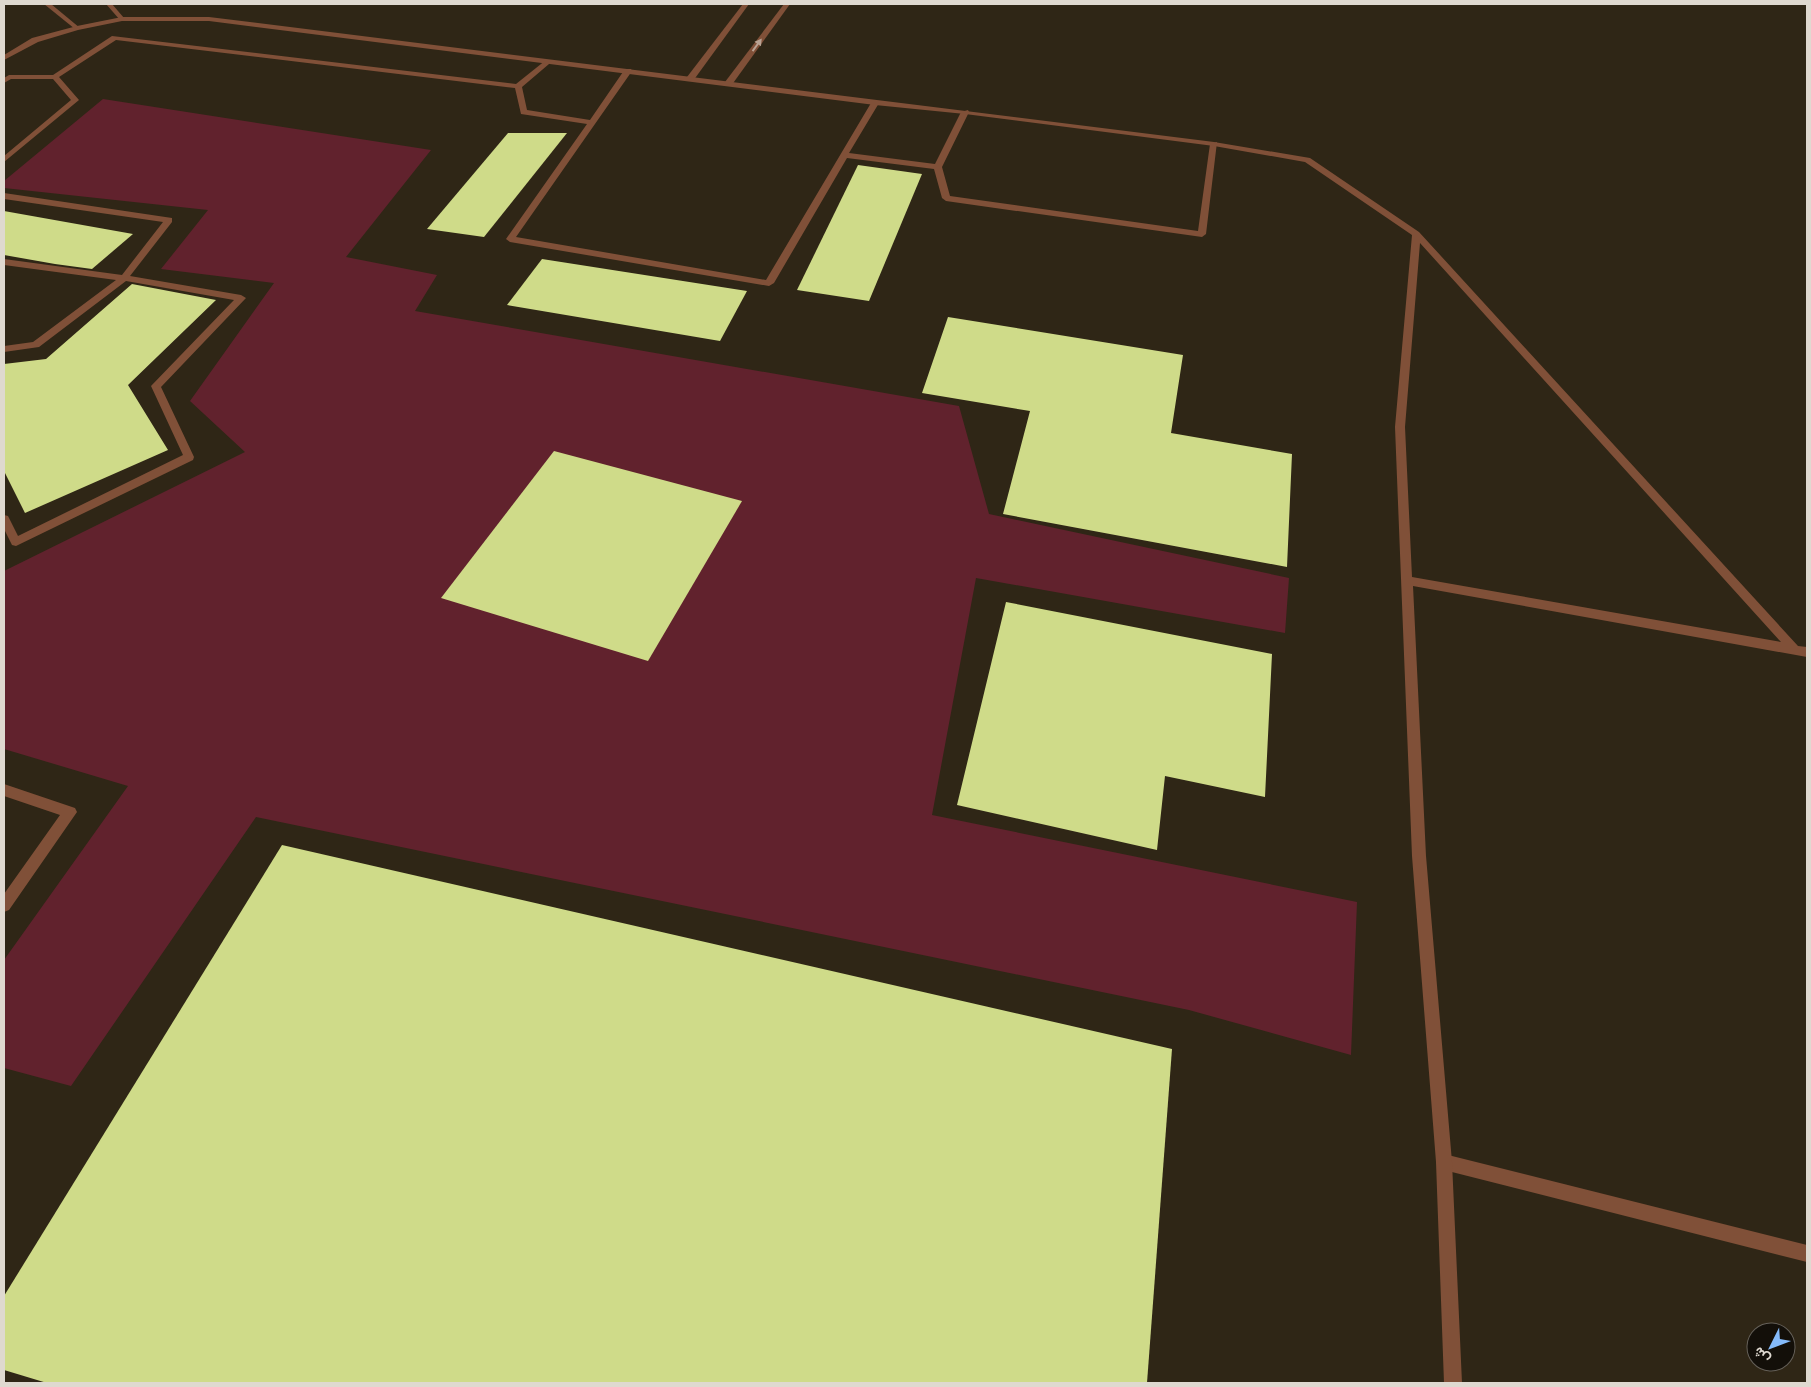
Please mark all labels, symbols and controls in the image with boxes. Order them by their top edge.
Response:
one-way arrow [752,38,762,52]
north arrow [1746,1322,1796,1372]
text: ش [1749,1343,1774,1368]

